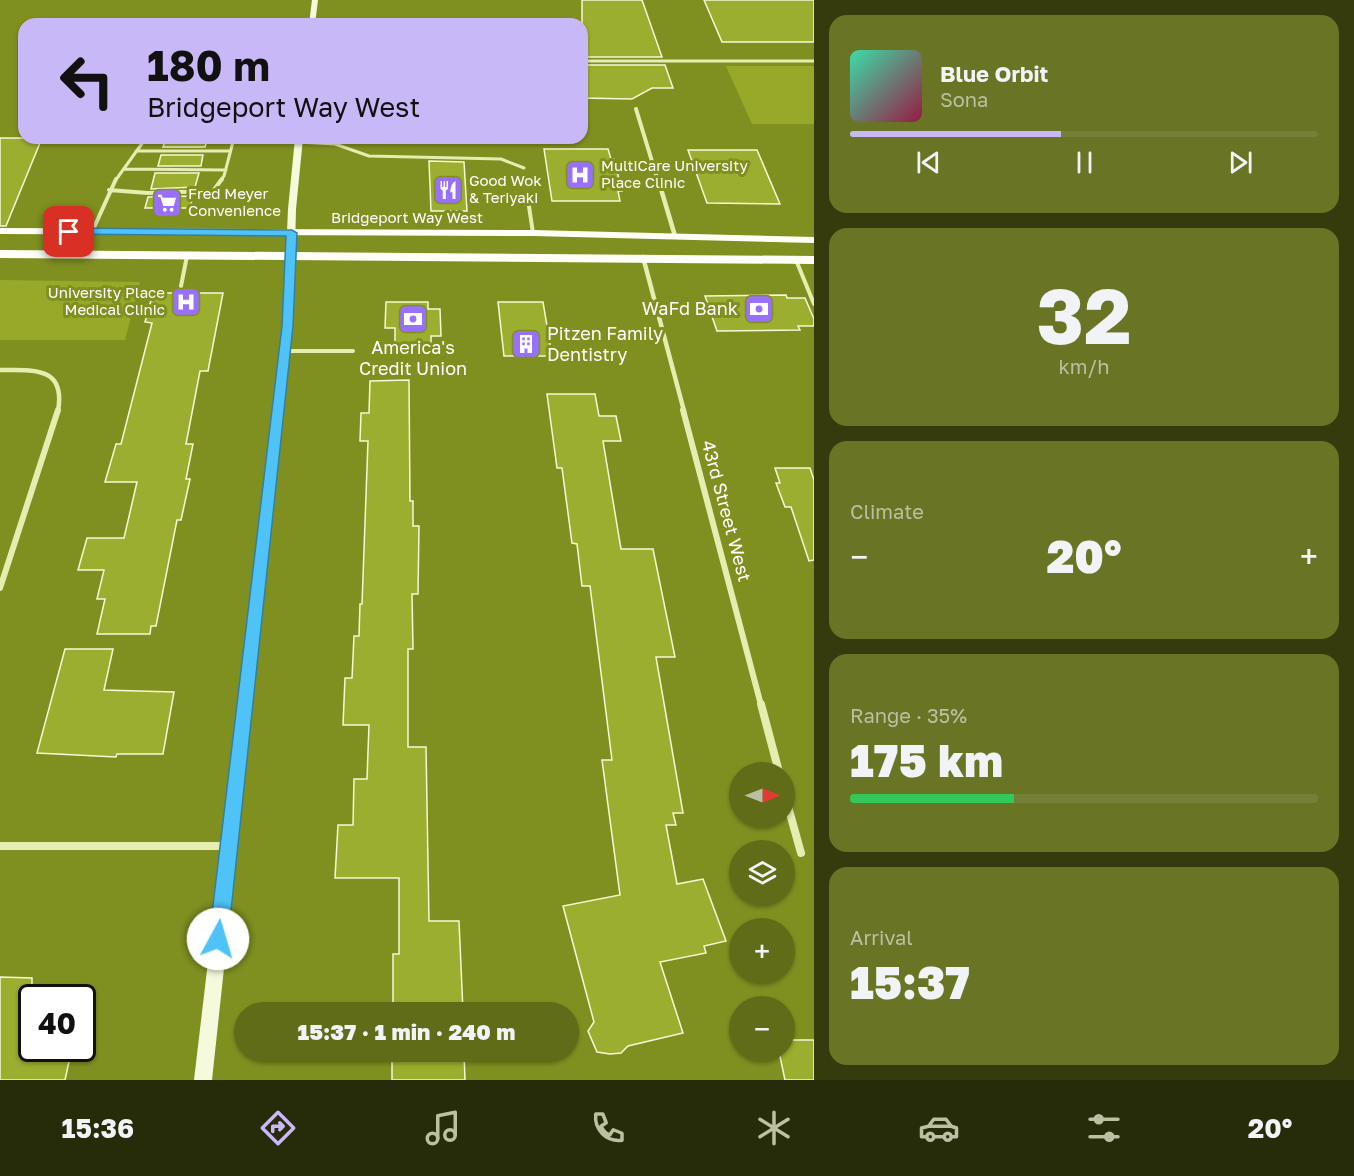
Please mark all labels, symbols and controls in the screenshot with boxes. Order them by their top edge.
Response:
text: 180 m [147,40,270,90]
icon: left [48,42,126,120]
text: Blue Orbit [940,60,1048,87]
text: Sona [940,87,988,111]
text: Bridgeport Way West [147,91,420,123]
icon: previous [912,146,945,179]
icon: pause [1068,146,1101,179]
icon: next [1224,146,1257,179]
place label: MultiCare University Place Clinic [601,156,748,191]
hospital icon: MultiCare University Place Clinic [564,159,596,191]
place label: Good Wok & Teriyaki [469,171,542,206]
restaurant icon: Good Wok & Teriyaki [432,174,464,206]
place label: Fred Meyer Convenience [188,184,281,219]
supermarket icon: Fred Meyer Convenience [151,187,183,219]
pin [43,206,94,257]
street label: Bridgeport Way West [331,208,483,226]
icon: arrive [52,215,85,248]
text: 32 [1036,268,1132,361]
place label: University Place Medical Clinic [48,283,165,318]
hospital icon: University Place Medical Clinic [170,286,202,318]
bank icon: WaFd Bank [743,293,775,325]
place label: WaFd Bank [642,297,738,319]
bank icon: America's Credit Union [397,303,429,335]
place label: Pitzen Family Dentistry [547,322,663,365]
building icon: Pitzen Family Dentistry [510,328,542,360]
place label: America's Credit Union [359,336,467,379]
text: km/h [1059,354,1109,378]
street label: 43rd Street West [698,438,756,584]
text: Climate [850,499,924,523]
text: 20° [1046,529,1122,583]
text: − [850,537,868,576]
text: + [1300,537,1318,576]
text: Range · 35% [850,703,967,727]
text: 175 km [850,733,1003,787]
north arrow [729,762,795,828]
map controls [729,762,795,1062]
button: layers [729,840,795,906]
position arrow [186,907,250,971]
button: + [729,918,795,984]
text: Arrival [850,925,913,949]
text: 15:37 [850,955,970,1009]
speed limit sign: 40 [18,984,96,1062]
button: − [729,996,795,1062]
text: 15:37 · 1 min · 240 m [298,1018,515,1045]
icon: directions [257,1107,299,1149]
icon: music [422,1107,464,1149]
icon: phone [587,1107,629,1149]
icon: climate [753,1107,795,1149]
icon: car [918,1107,960,1149]
icon: filters [1083,1107,1125,1149]
text: 15:36 [62,1112,134,1144]
text: 20° [1248,1112,1292,1144]

